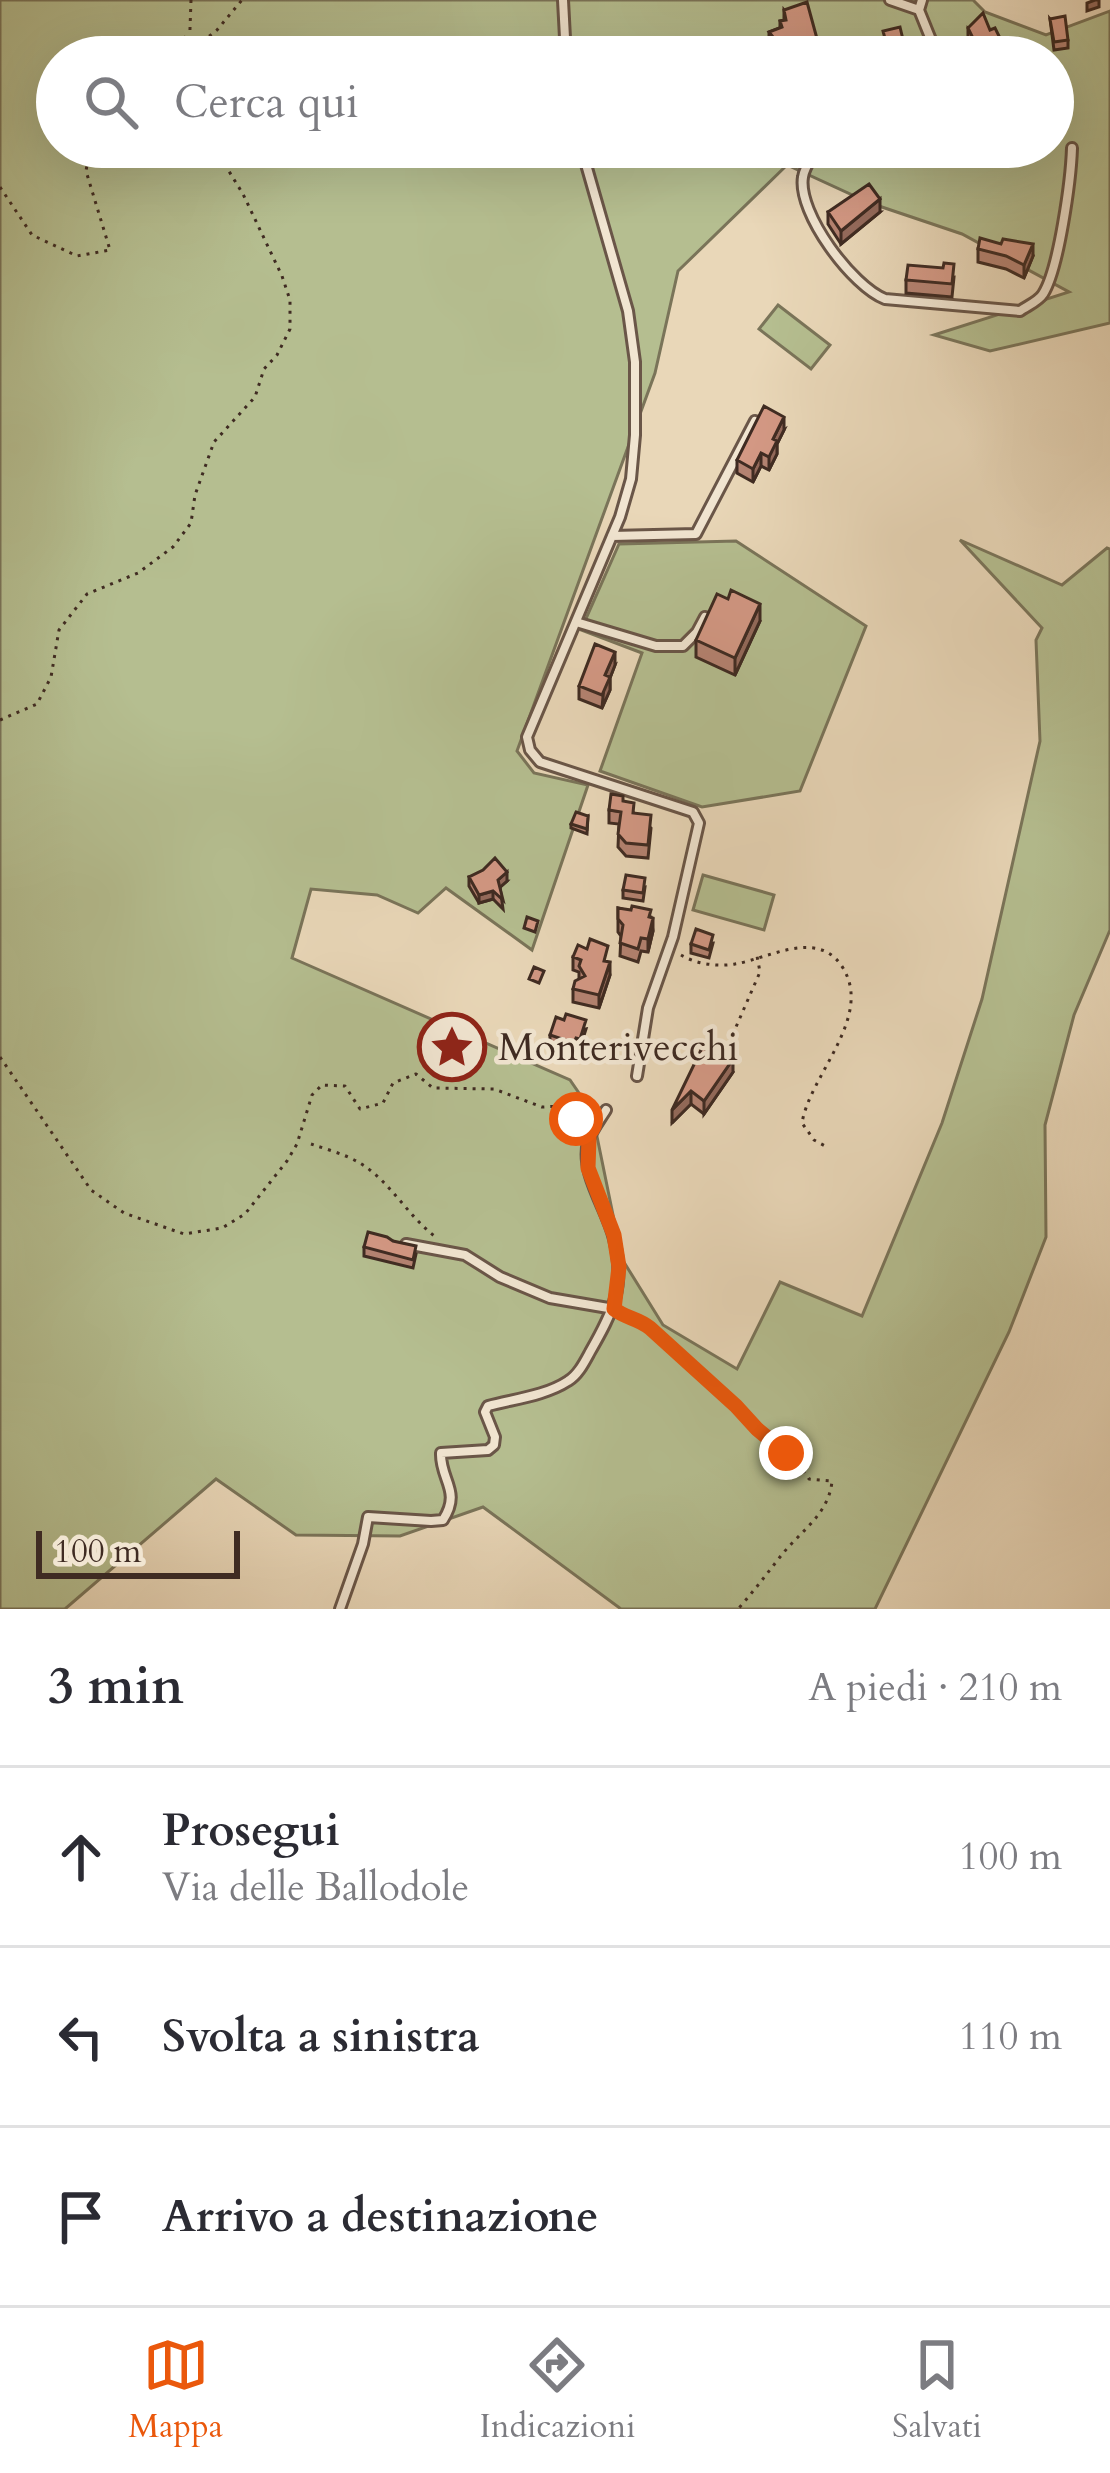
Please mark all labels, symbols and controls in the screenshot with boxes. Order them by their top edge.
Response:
search box [36,36,1074,168]
icon: search [78,69,144,135]
text: Cerca qui [174,72,359,133]
place icon: Monterivecchi [417,1012,487,1082]
place label: Monterivecchi [498,1021,739,1074]
route start [549,1092,603,1146]
route end [759,1426,813,1480]
scale bar [36,1525,240,1578]
text: 100 m [54,1529,141,1574]
text: 3 min [48,1652,184,1722]
text: A piedi · 210 m [808,1661,1062,1714]
text: Prosegui [162,1800,340,1861]
icon: ahead [48,1824,114,1890]
text: 100 m [959,1830,1062,1883]
text: Via delle Ballodole [162,1861,469,1914]
icon: left [48,2004,114,2070]
text: Svolta a sinistra [162,2006,480,2067]
text: 110 m [959,2010,1062,2063]
icon: arrive [48,2184,114,2250]
text: Arrivo a destinazione [162,2186,599,2247]
tab: Mappa [128,2332,223,2449]
tab: Indicazioni [479,2332,635,2449]
tab: Salvati [892,2332,982,2449]

